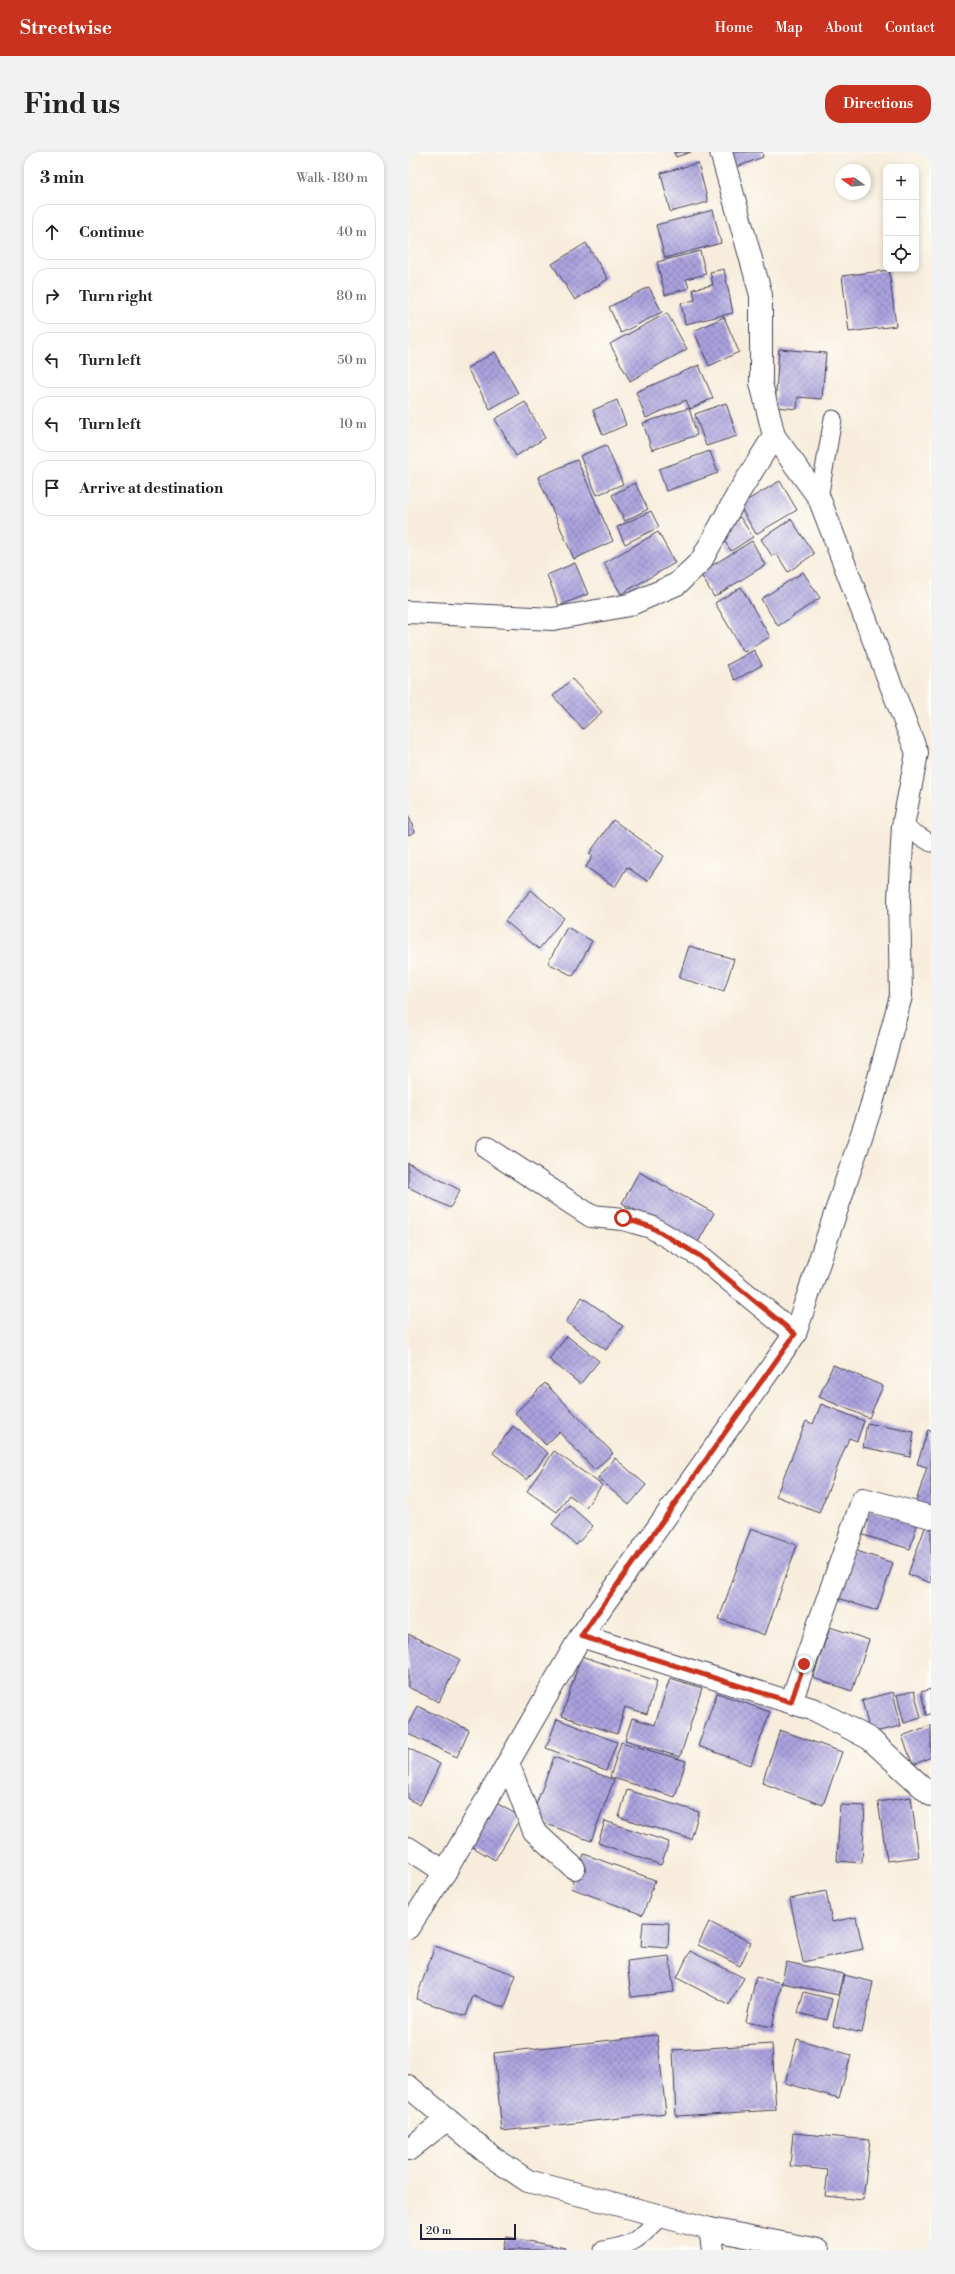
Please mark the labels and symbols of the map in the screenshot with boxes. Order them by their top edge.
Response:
north arrow [835,164,871,200]
route start [614,1209,632,1227]
route end [795,1655,813,1673]
scale bar [420,2222,516,2241]

